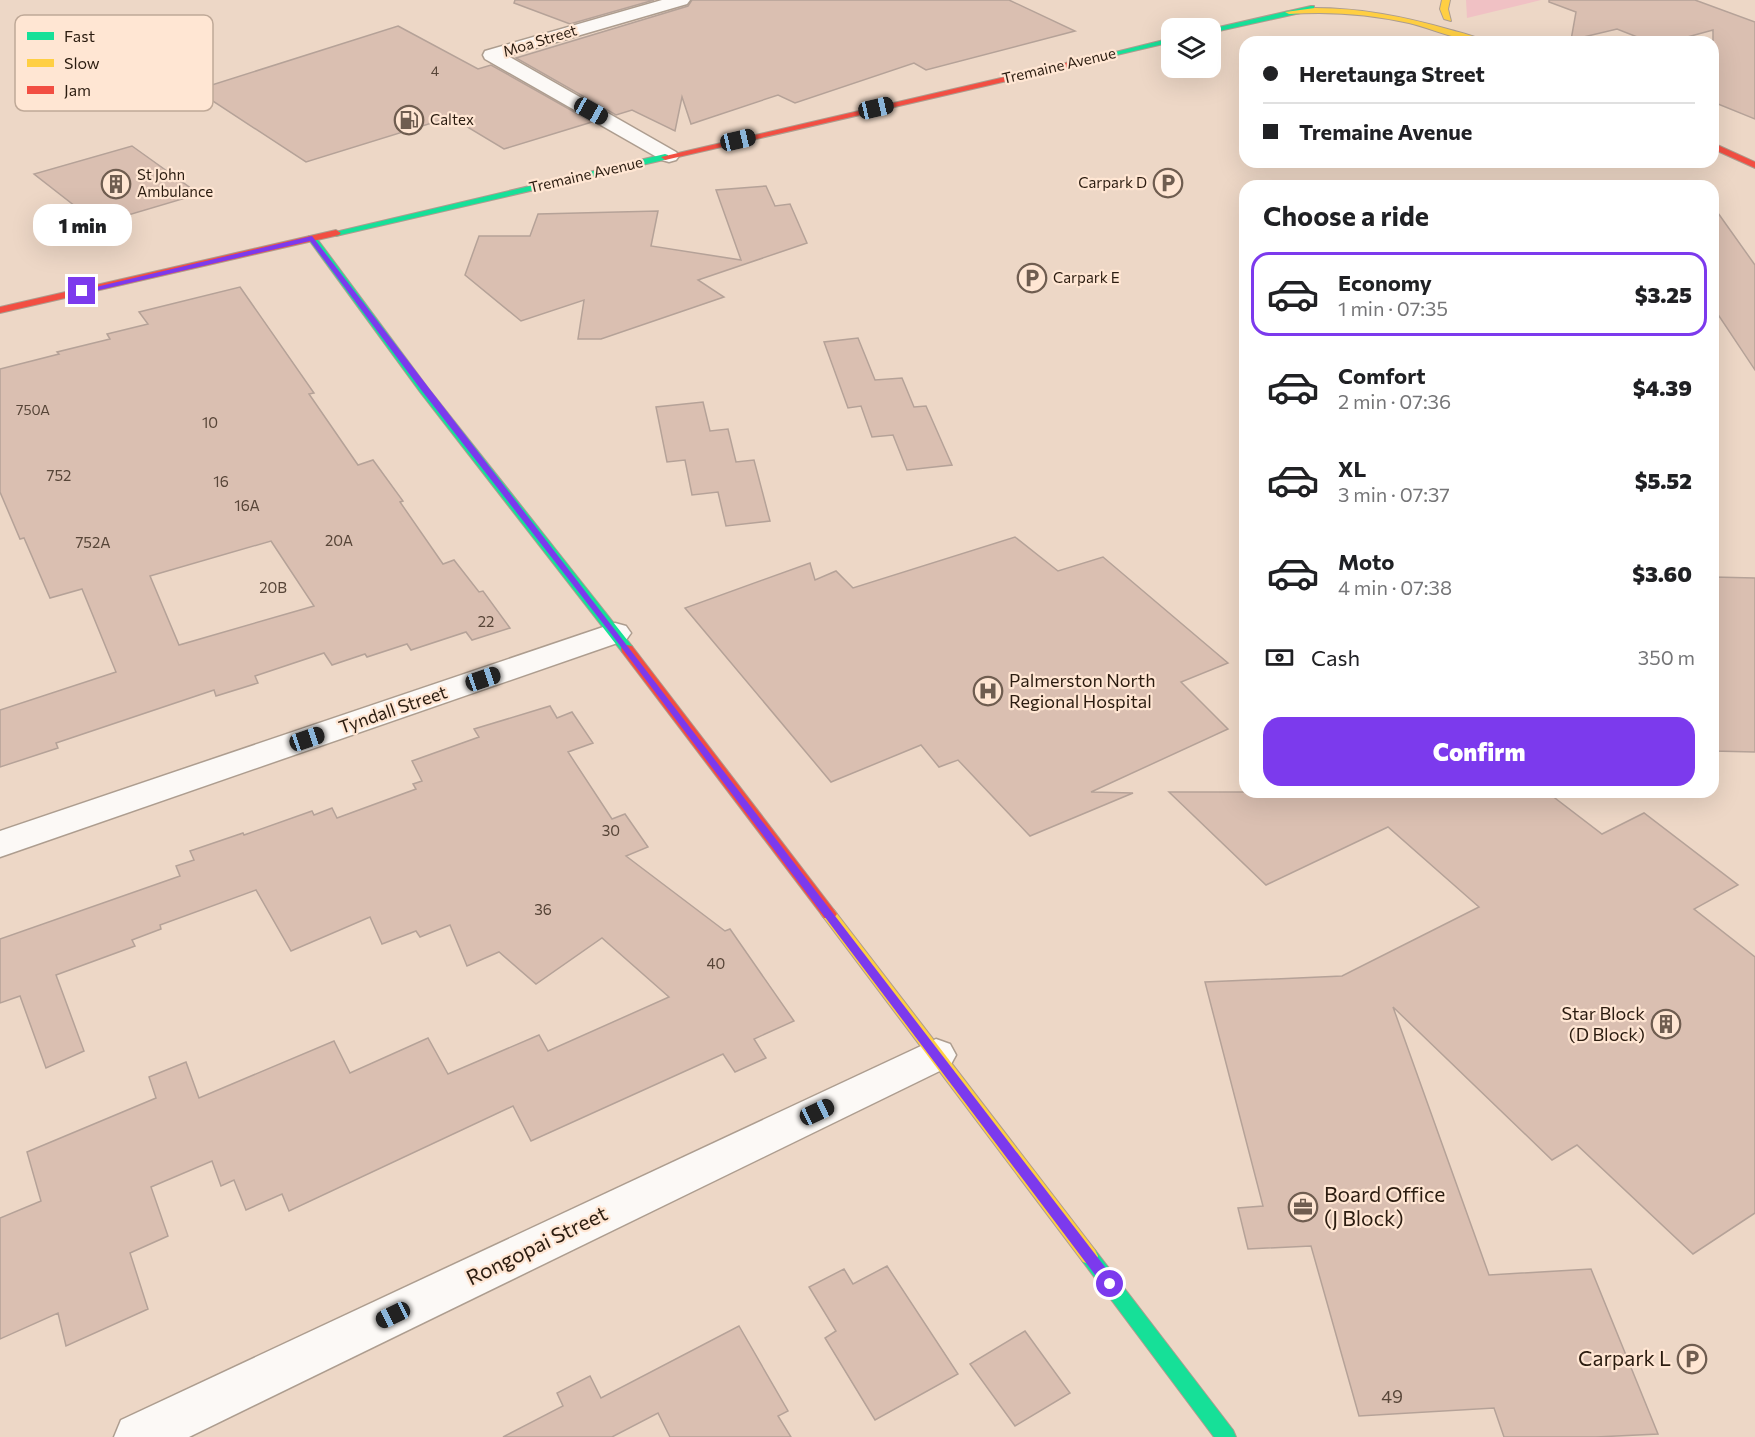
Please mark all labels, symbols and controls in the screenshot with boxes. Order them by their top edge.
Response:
legend [15,15,213,111]
map controls [1161,18,1221,78]
button: layers [1161,18,1221,78]
street label: Moa Street [501,20,579,60]
text: Fast [64,26,95,45]
street label: Tremaine Avenue [1000,43,1117,87]
text: Slow [64,53,100,72]
text: Heretaunga Street [1299,60,1485,87]
house number: 4 [431,62,440,79]
text: Jam [64,80,91,99]
car [571,94,611,128]
car [856,95,896,121]
fuel station icon: Caltex [393,104,425,136]
place label: Caltex [430,110,474,128]
text: Tremaine Avenue [1299,118,1472,145]
car [718,127,758,153]
street label: Tremaine Avenue [527,152,644,196]
place label: St John Ambulance [137,165,213,200]
parking icon: Carpark D [1152,167,1184,199]
building icon: St John Ambulance [100,168,132,200]
place label: Carpark D [1078,173,1147,191]
text: Choose a ride [1263,199,1429,232]
callout: 1 min [32,204,132,246]
text: 1 min [58,213,107,237]
parking icon: Carpark E [1016,262,1048,294]
icon: car [1266,267,1320,321]
place label: Carpark E [1053,268,1120,286]
text: Economy [1338,269,1432,296]
route end [68,277,95,304]
text: $3.25 [1635,281,1692,308]
text: 1 min · 07:35 [1338,296,1448,320]
icon: car [1266,360,1320,414]
text: Comfort [1338,362,1426,389]
text: $4.39 [1633,374,1692,401]
text: 2 min · 07:36 [1338,389,1451,413]
house number: 750A [16,401,50,418]
house number: 10 [202,413,218,431]
icon: car [1266,453,1320,507]
text: XL [1338,455,1366,482]
house number: 752 [47,466,71,484]
text: $5.52 [1635,467,1692,494]
house number: 16 [213,472,229,490]
text: 3 min · 07:37 [1338,482,1450,506]
house number: 16A [234,496,260,514]
house number: 20A [325,531,353,549]
house number: 752A [75,533,111,551]
icon: car [1266,546,1320,600]
text: Moto [1338,548,1394,575]
text: $3.60 [1632,560,1692,587]
text: 4 min · 07:38 [1338,575,1452,599]
house number: 20B [259,578,287,596]
house number: 22 [478,612,494,630]
icon: cash [1263,641,1296,674]
text: Cash [1311,644,1360,671]
text: 350 m [1638,645,1695,669]
car [463,665,503,693]
place label: Palmerston North Regional Hospital [1009,669,1155,712]
hospital icon: Palmerston North Regional Hospital [972,675,1004,707]
street label: Tyndall Street [336,680,450,738]
button: Confirm [1263,717,1695,786]
car [287,725,327,753]
house number: 30 [602,821,620,839]
house number: 36 [534,900,552,918]
house number: 40 [707,954,725,972]
place label: Star Block (D Block) [1562,1002,1645,1045]
building icon: Star Block (D Block) [1650,1008,1682,1040]
car [797,1096,837,1128]
place label: Board Office (J Block) [1324,1181,1445,1230]
office icon: Board Office (J Block) [1287,1191,1319,1223]
street label: Rongopai Street [462,1200,611,1290]
route start [1096,1270,1123,1297]
car [373,1299,413,1331]
parking icon: Carpark L [1676,1343,1708,1375]
place label: Carpark L [1578,1345,1671,1370]
house number: 49 [1381,1385,1403,1407]

